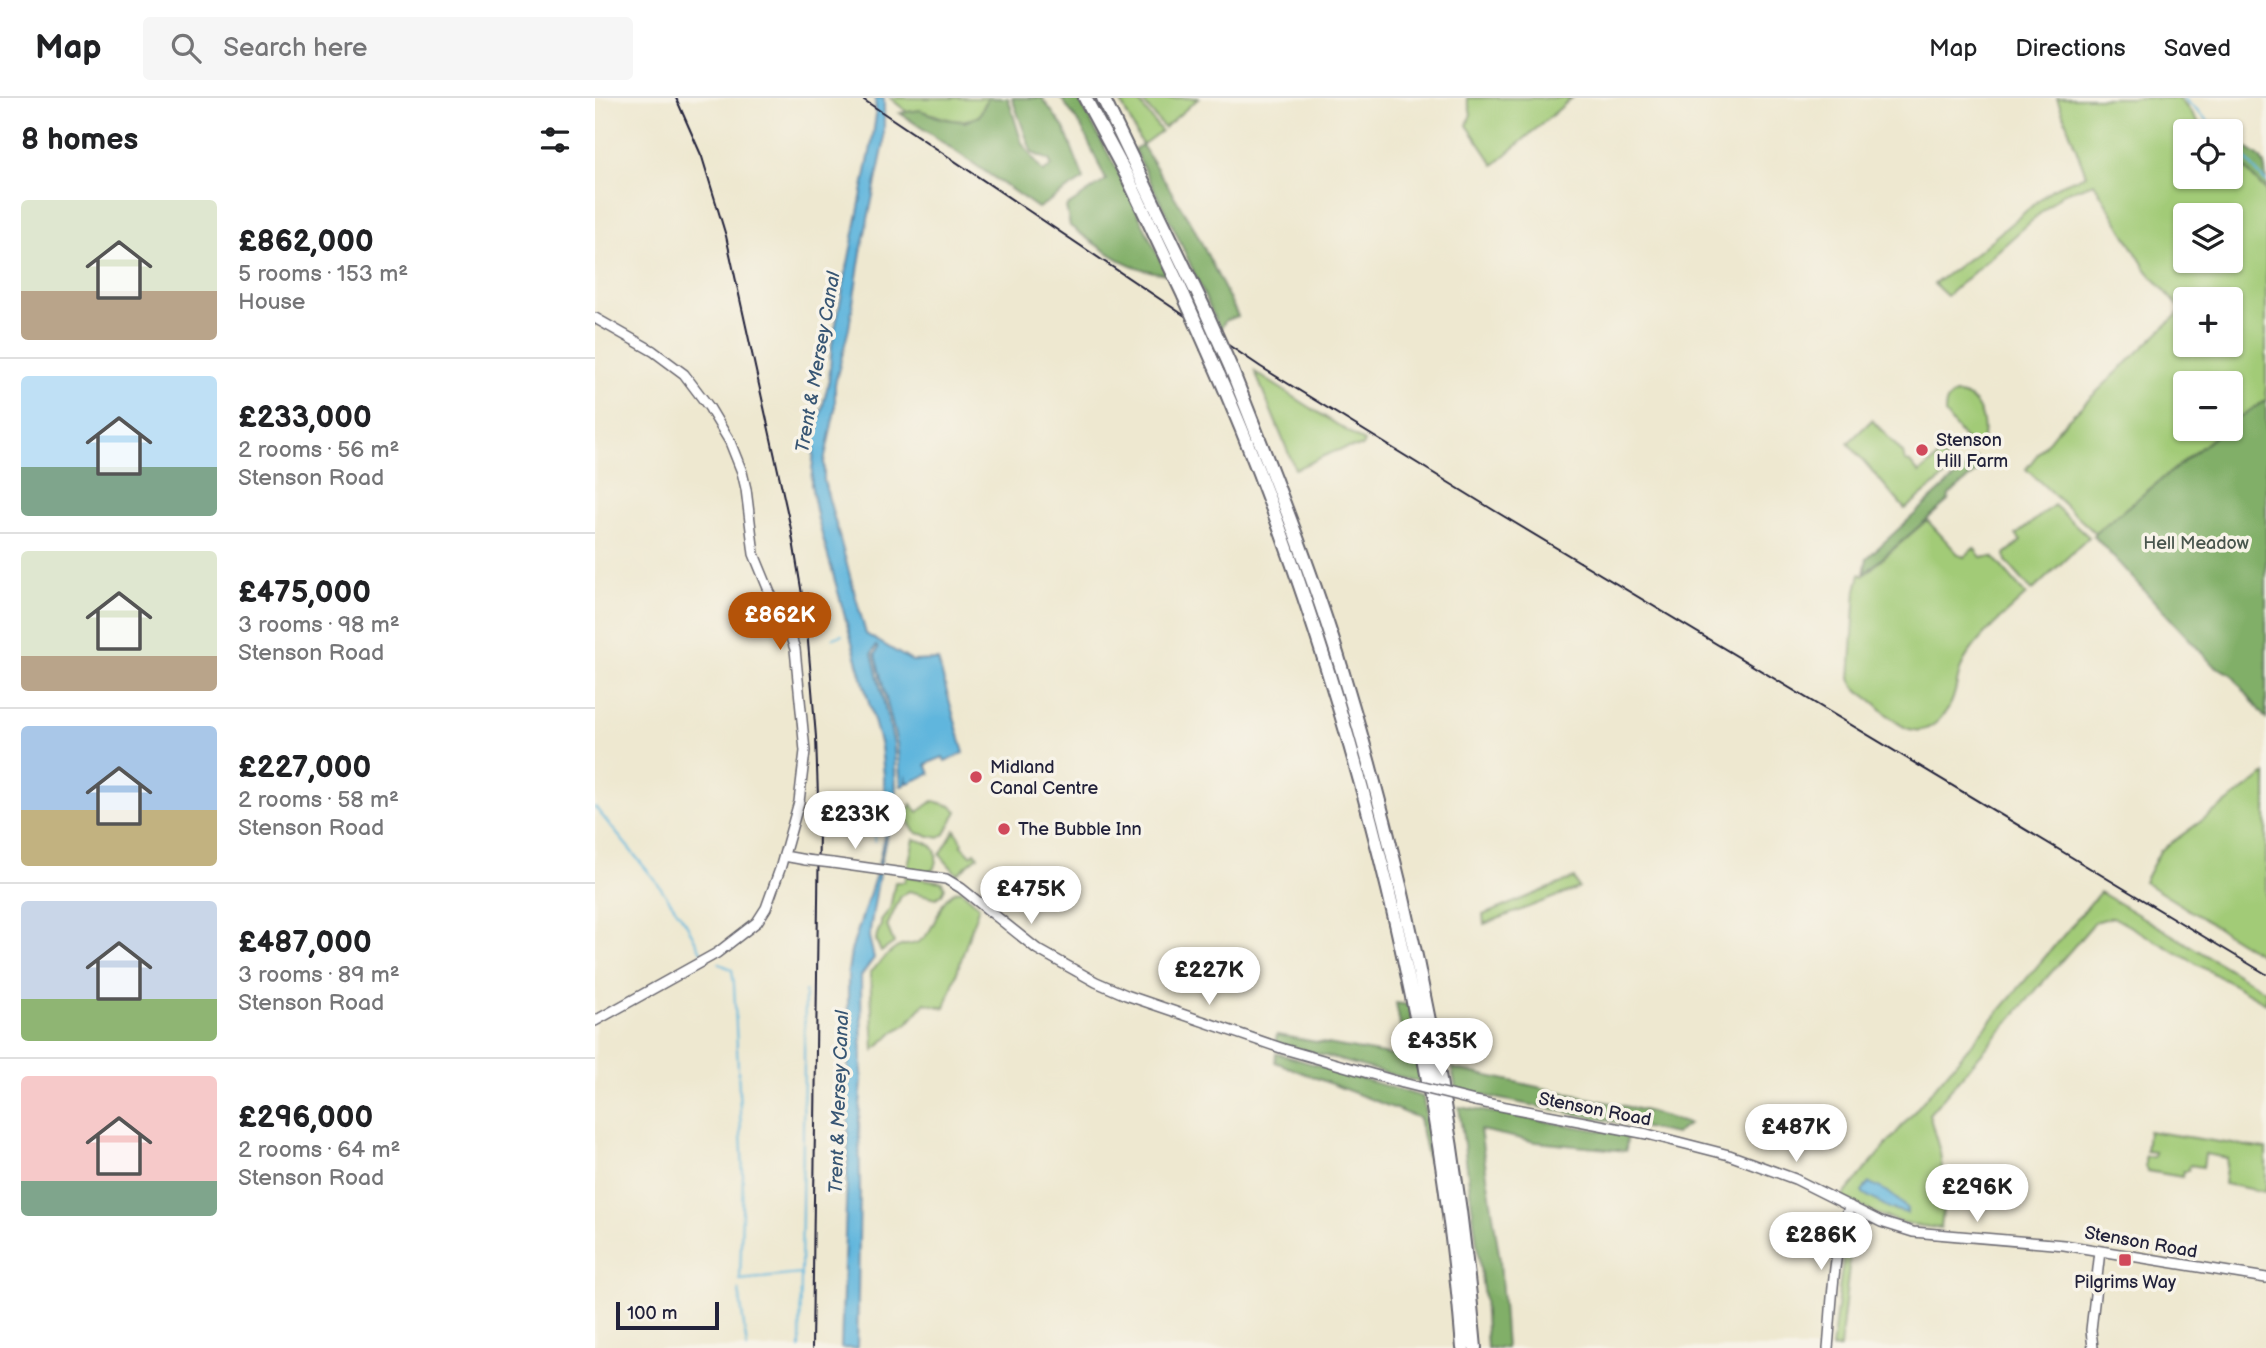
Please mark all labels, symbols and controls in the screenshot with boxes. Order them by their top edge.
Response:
search box [143,17,633,80]
text: Map [35,28,101,68]
icon: search [167,29,205,67]
text: Search here [223,33,367,64]
text: Map [1929,34,1977,63]
text: Directions [2015,34,2126,63]
text: Saved [2164,34,2231,63]
map controls [2173,119,2243,441]
button: locate [2173,119,2243,189]
icon: filters [536,121,574,159]
text: 8 homes [21,122,138,158]
button: layers [2173,203,2243,273]
text: £862,000 [238,224,374,260]
icon: home [77,228,161,312]
text: 5 rooms · 153 m² [238,260,408,288]
water label: Trent & Mersey Canal [791,269,846,455]
button: + [2173,287,2243,357]
text: House [238,288,305,316]
button: − [2173,371,2243,441]
text: £233,000 [238,400,372,436]
icon: home [77,404,161,488]
place label: Stenson Hill Farm [1936,430,2008,472]
text: 2 rooms · 56 m² [238,436,400,464]
marker: Stenson Hill Farm [1914,442,1930,458]
text: Stenson Road [238,464,384,492]
park label: Hell Meadow [2143,533,2249,554]
text: £475,000 [238,575,371,611]
icon: home [77,579,161,663]
pin: £862K [731,592,829,652]
text: £862K [744,601,816,629]
text: 3 rooms · 98 m² [238,611,400,639]
text: Stenson Road [238,639,384,667]
text: £227,000 [238,750,371,786]
icon: home [77,754,161,838]
place label: Midland Canal Centre [990,757,1098,799]
marker: Midland Canal Centre [968,769,984,785]
text: 2 rooms · 58 m² [238,786,399,814]
pin: £233K [806,792,904,851]
text: £233K [820,800,890,828]
text: Stenson Road [238,814,384,842]
place label: The Bubble Inn [1018,819,1142,840]
marker: The Bubble Inn [996,821,1012,837]
pin: £475K [982,866,1080,926]
text: £475K [996,875,1066,903]
text: £487,000 [238,925,372,961]
icon: home [77,929,161,1013]
pin: £227K [1160,948,1258,1007]
text: £227K [1174,956,1244,984]
text: 3 rooms · 89 m² [238,961,400,989]
text: Stenson Road [238,989,384,1017]
water label: Trent & Mersey Canal [825,1009,854,1194]
pin: £435K [1393,1018,1491,1078]
text: £435K [1407,1027,1477,1055]
street label: Stenson Road [1537,1088,1653,1131]
text: £296,000 [238,1100,373,1136]
icon: home [77,1104,161,1188]
pin: £487K [1747,1104,1845,1164]
text: £487K [1761,1113,1831,1141]
text: 2 rooms · 64 m² [238,1136,400,1164]
text: Stenson Road [238,1164,384,1192]
pin: £296K [1928,1164,2026,1224]
text: £296K [1941,1173,2013,1201]
pin: £286K [1772,1212,1870,1272]
text: £286K [1785,1221,1857,1249]
street label: Stenson Road [2083,1222,2199,1263]
marker: Pilgrims Way [2117,1252,2133,1268]
place label: Pilgrims Way [2074,1272,2177,1293]
scale bar [616,1299,719,1331]
text: 100 m [627,1302,678,1325]

